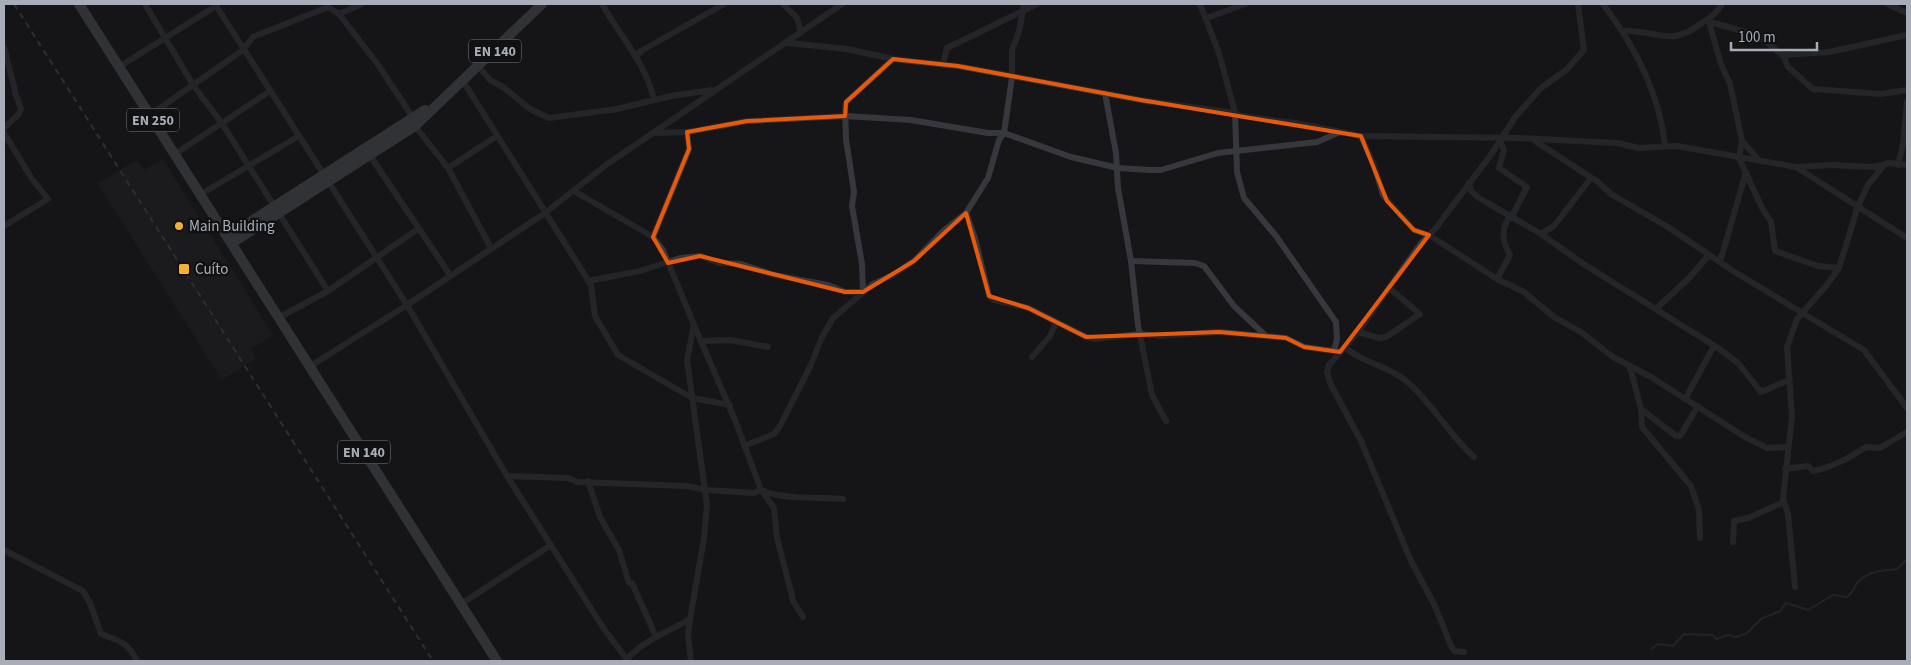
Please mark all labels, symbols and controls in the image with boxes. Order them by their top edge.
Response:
scale bar [1731,20,1817,52]
text: 100 m [1738,27,1776,48]
road number: EN 140 [469,40,521,62]
road number: EN 250 [127,108,179,132]
place label: Main Building [189,216,275,237]
marker: Main Building [173,220,185,232]
place label: Cuíto [195,259,228,280]
marker: Cuíto [177,262,191,276]
road number: EN 140 [338,441,390,464]

